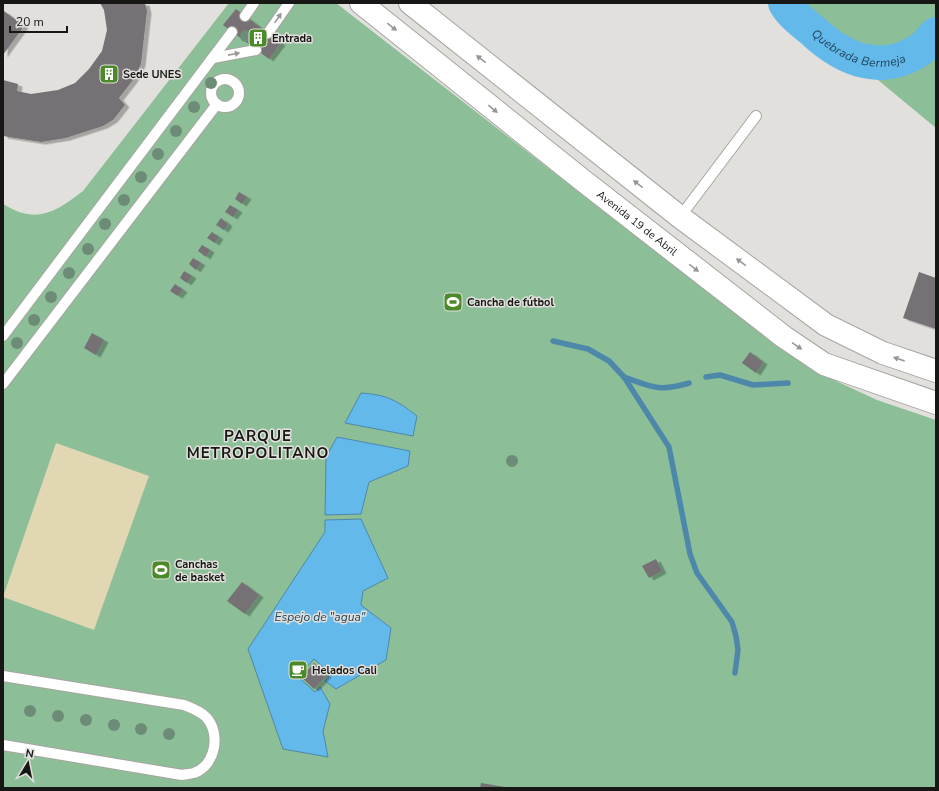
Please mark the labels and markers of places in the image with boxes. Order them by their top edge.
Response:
building icon: Entrada [247,27,269,49]
place label: Entrada [272,31,312,46]
building icon: Sede UNES [98,63,120,85]
place label: Sede UNES [123,67,181,82]
sports icon: Cancha de fútbol [442,291,464,313]
place label: Cancha de fútbol [467,295,554,310]
place label: Canchas de basket [175,557,225,585]
sports icon: Canchas de basket [150,559,172,581]
cafe icon: Helados Cali [287,659,309,681]
place label: Helados Cali [312,663,377,678]

